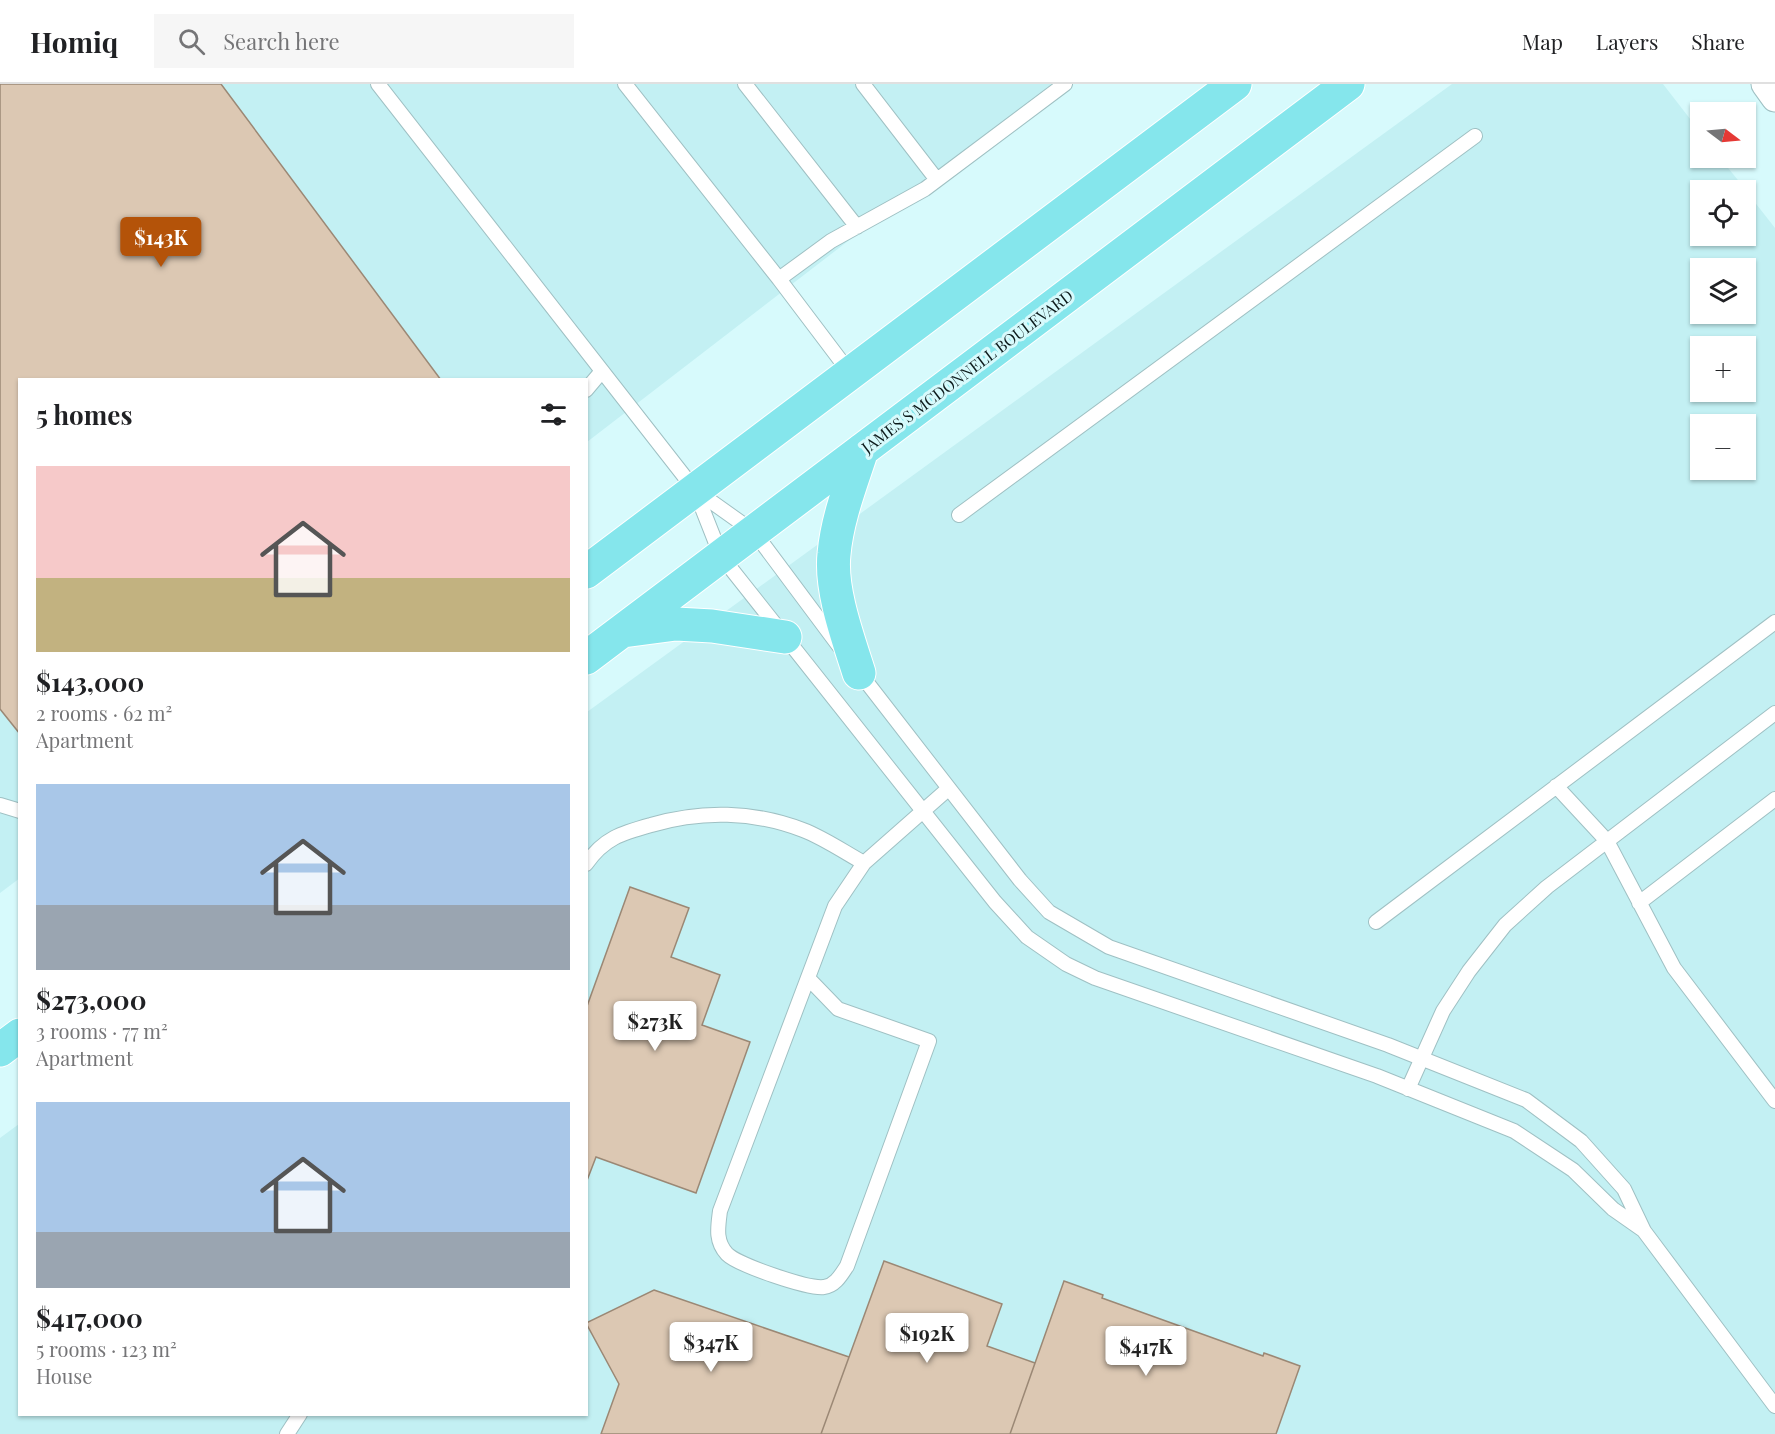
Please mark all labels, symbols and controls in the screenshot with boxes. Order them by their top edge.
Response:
search box [154,14,574,68]
text: Homiq [30,23,118,60]
icon: search [175,25,208,58]
text: Search here [223,26,340,56]
text: Map [1522,27,1563,55]
text: Layers [1596,27,1658,55]
text: Share [1691,27,1745,55]
north arrow [1690,102,1756,168]
map controls [1690,102,1756,480]
button: locate [1690,180,1756,246]
pin: $143K [119,217,203,268]
text: $143K [134,223,188,250]
button: layers [1690,258,1756,324]
street label: JAMES S MCDONNELL BOULEVARD [856,285,1077,458]
button: + [1690,336,1756,402]
text: 5 homes [36,397,132,432]
icon: filters [537,398,570,431]
button: − [1690,414,1756,480]
icon: home [249,505,357,613]
text: $143,000 [36,664,144,699]
text: 2 rooms · 62 m² [36,699,172,726]
text: Apartment [36,726,133,753]
icon: home [249,823,357,931]
text: $273,000 [36,982,146,1017]
pin: $273K [613,1001,697,1052]
text: $273K [627,1007,683,1034]
text: 3 rooms · 77 m² [36,1017,168,1044]
text: Apartment [36,1044,133,1071]
icon: home [249,1141,357,1249]
text: $417,000 [36,1300,143,1335]
pin: $192K [885,1313,969,1364]
text: $192K [900,1319,954,1346]
pin: $347K [669,1322,753,1373]
pin: $417K [1104,1326,1188,1377]
text: $347K [684,1328,738,1355]
text: $417K [1119,1332,1173,1359]
text: 5 rooms · 123 m² [36,1335,177,1362]
text: House [36,1362,92,1389]

